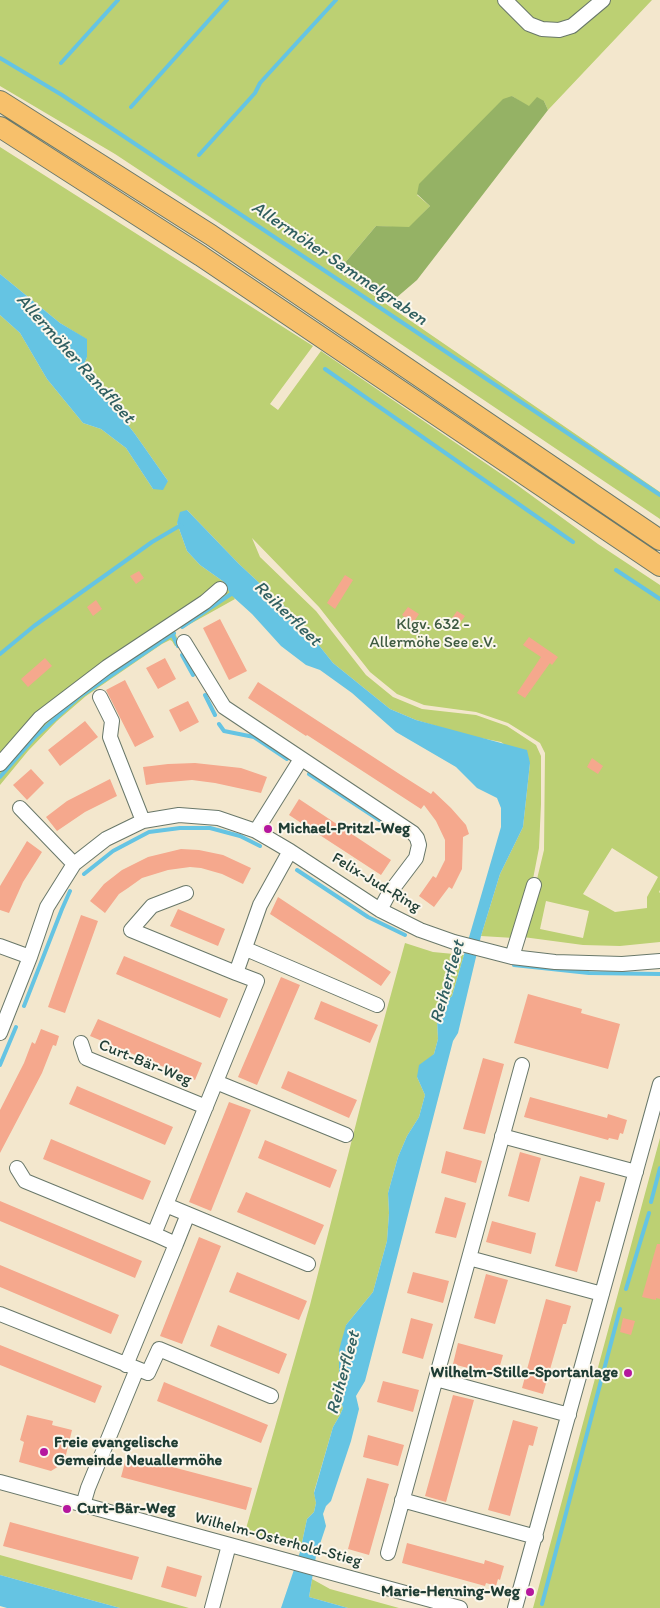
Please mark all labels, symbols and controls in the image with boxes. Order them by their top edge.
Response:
water label: Allermöher Sammelgraben [247,197,431,331]
water label: Allermöher Randfleet [11,290,139,428]
water label: Reiherfleet [249,577,325,651]
park label: Klgv. 632 - Allermöhe See e.V. [369,615,497,653]
place label: Michael-Pritzl-Weg [278,819,410,839]
marker: Michael-Pritzl-Weg [262,823,274,835]
street label: Felix-Jud-Ring [328,849,424,917]
water label: Reiherfleet [426,938,470,1026]
street label: Curt-Bär-Weg [96,1036,194,1090]
water label: Reiherfleet [323,1329,365,1417]
place label: Wilhelm-Stille-Sportanlage [430,1363,618,1383]
marker: Wilhelm-Stille-Sportanlage [622,1367,634,1379]
place label: Freie evangelische Gemeinde Neuallermöhe [54,1433,222,1471]
marker: Freie evangelische Gemeinde Neuallermöhe [38,1446,50,1458]
place label: Curt-Bär-Weg [77,1499,175,1519]
marker: Curt-Bär-Weg [61,1503,73,1515]
street label: Wilhelm-Osterhold-Stieg [192,1508,364,1572]
place label: Marie-Henning-Weg [381,1582,520,1602]
marker: Marie-Henning-Weg [524,1586,536,1598]

